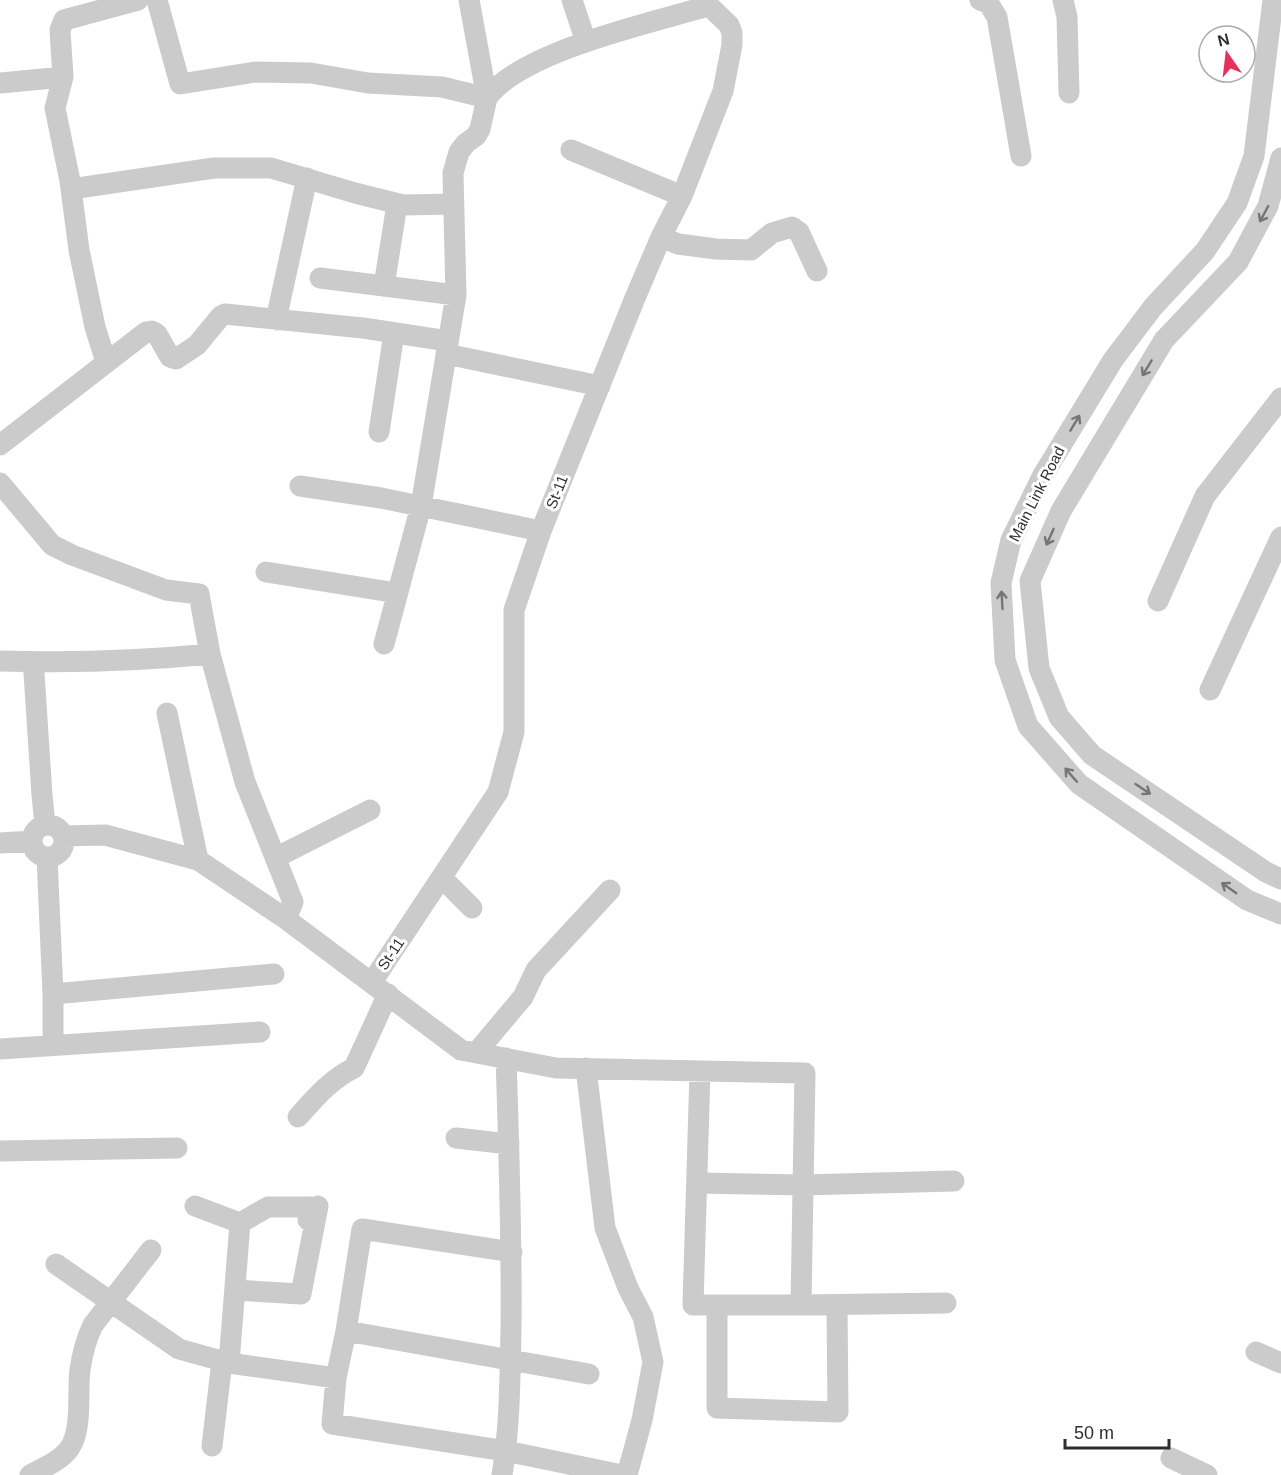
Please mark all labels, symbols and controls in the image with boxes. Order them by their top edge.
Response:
north arrow [1197,24,1257,84]
text: N [1216,30,1231,50]
one-way arrow [1258,205,1270,222]
one-way arrow [1140,359,1152,376]
one-way arrow [1070,415,1082,432]
street label: Main Link Road [1005,443,1068,544]
street label: St-11 [542,473,571,511]
one-way arrow [1044,527,1055,545]
one-way arrow [996,590,1007,610]
one-way arrow [1064,768,1078,783]
one-way arrow [1134,783,1150,795]
one-way arrow [1222,882,1238,894]
street label: St-11 [374,935,407,973]
scale bar [1065,1412,1168,1450]
text: 50 m [1074,1423,1114,1443]

